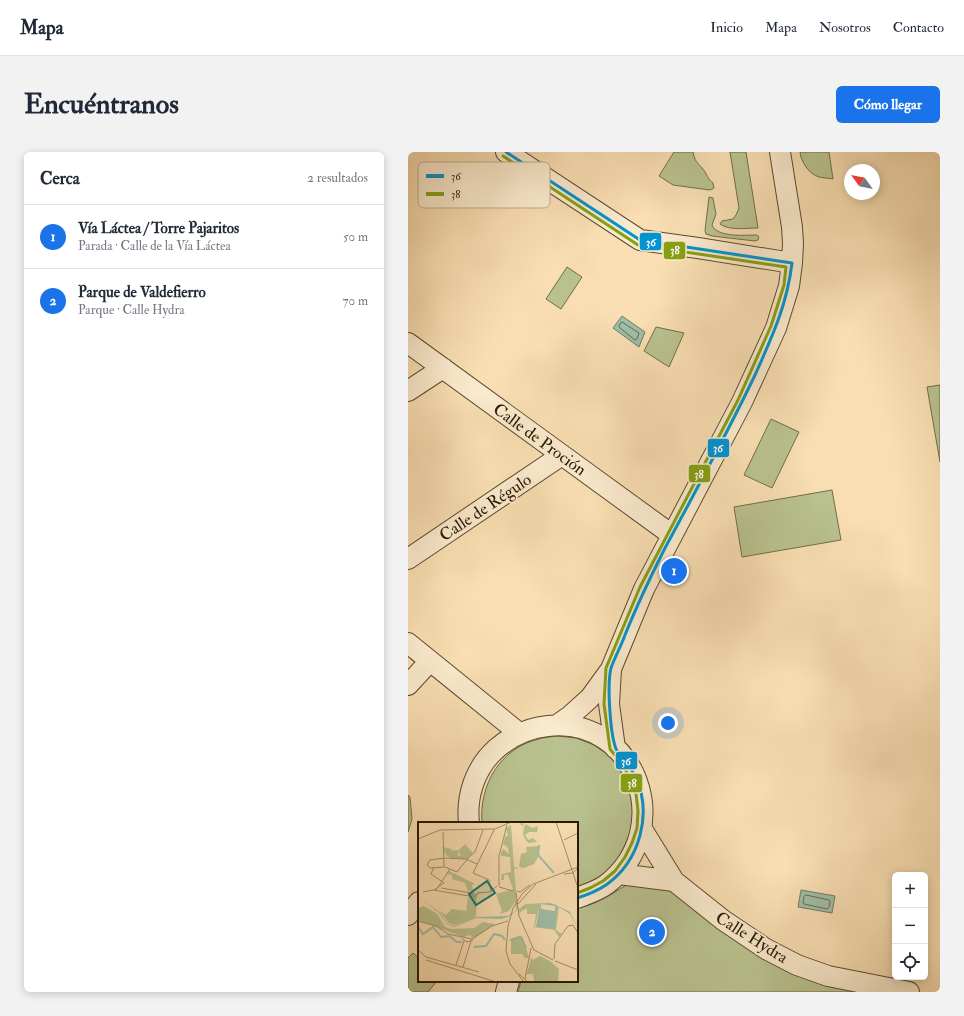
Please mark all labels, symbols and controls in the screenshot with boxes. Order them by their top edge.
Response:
text: Mapa [20,16,64,40]
text: Inicio [710,19,743,36]
text: Mapa [765,19,797,36]
text: Nosotros [819,19,871,36]
text: Contacto [893,19,944,36]
button: Cómo llegar [836,86,940,123]
text: Encuéntranos [24,87,179,122]
legend [418,162,550,208]
north arrow [844,164,880,200]
text: Cerca [40,168,80,189]
text: 2 resultados [307,170,368,186]
text: 36 [451,170,462,183]
text: 38 [451,188,460,201]
text: Vía Láctea / Torre Pajaritos [78,219,239,238]
text: 1 [51,229,55,245]
text: 50 m [343,229,368,245]
line badge: 36 [639,232,662,251]
text: 36 [646,236,657,249]
text: Parada · Calle de la Vía Láctea [78,238,231,254]
line badge: 38 [663,241,686,260]
text: 38 [670,244,681,257]
text: Parque de Valdefierro [78,283,206,302]
text: 2 [50,293,56,309]
text: 70 m [343,293,368,309]
text: Parque · Calle Hydra [78,302,185,318]
street label: Calle de Proción [489,399,591,480]
line badge: 36 [707,438,730,458]
text: 36 [713,442,724,455]
line badge: 38 [688,464,711,483]
text: 38 [694,468,705,481]
street label: Calle de Régulo [435,469,535,546]
pin: 1 [661,556,687,586]
your location [658,713,678,733]
line badge: 36 [615,751,638,770]
text: 36 [621,755,632,768]
line badge: 38 [620,773,643,793]
text: 38 [627,777,638,790]
inset map [418,822,578,982]
map controls [892,872,928,980]
button: + [892,872,928,908]
street label: Calle Hydra [711,907,793,969]
button: − [892,908,928,944]
pin: 2 [639,917,665,947]
button: locate [892,944,928,980]

